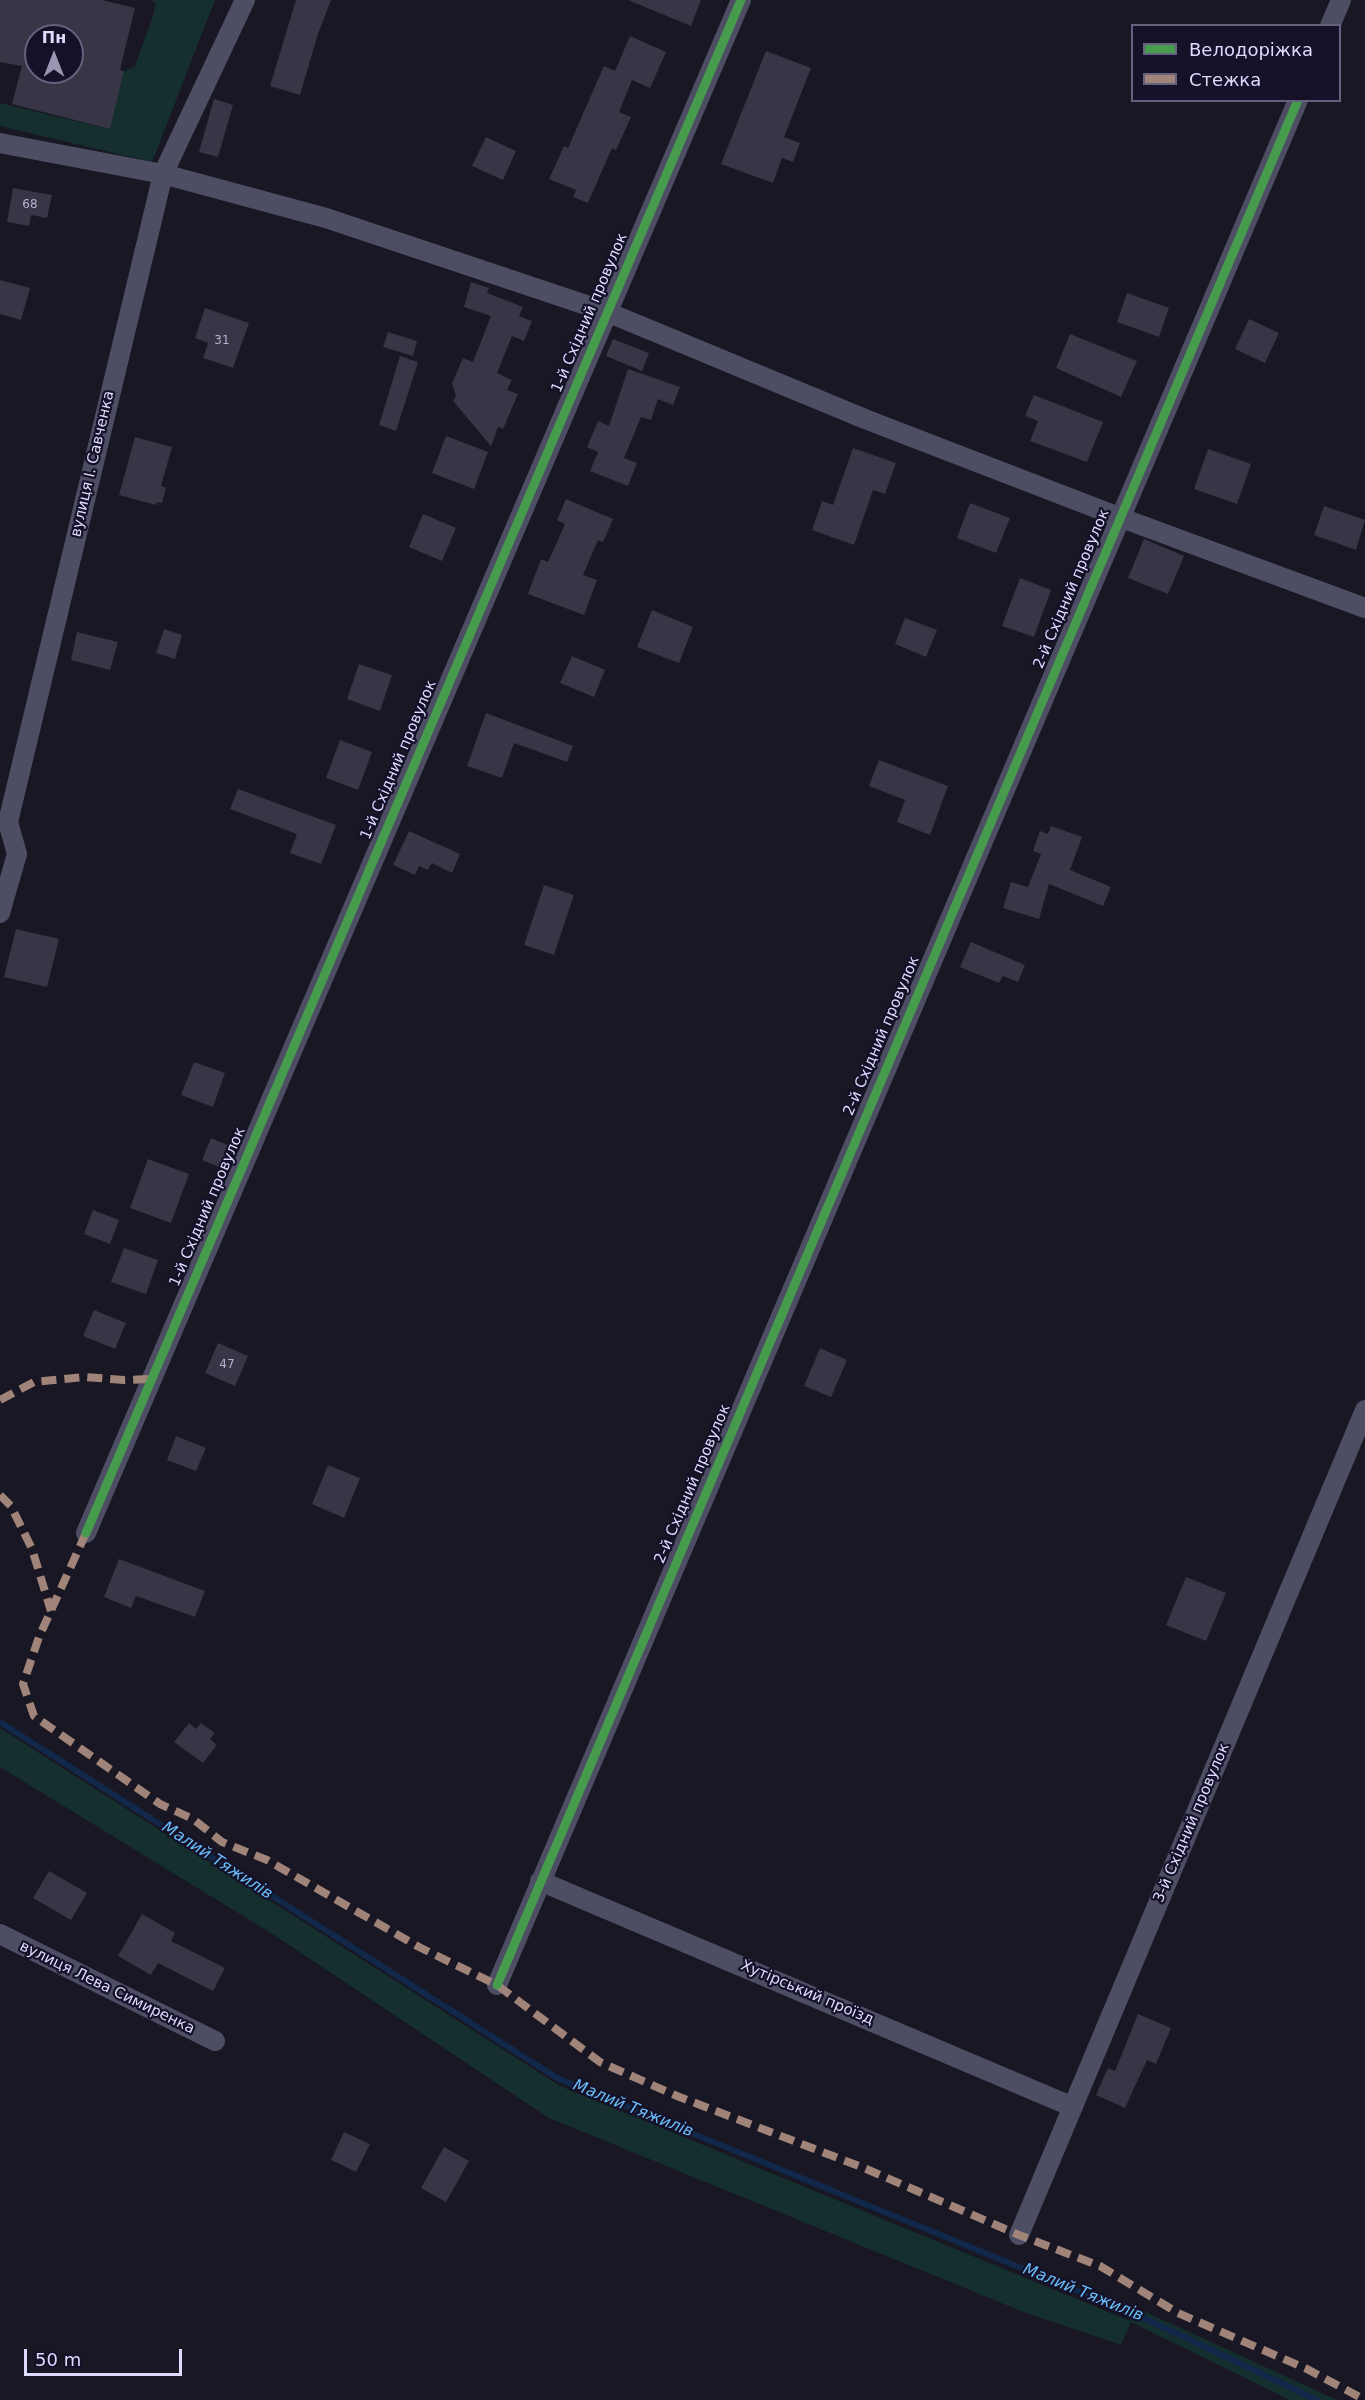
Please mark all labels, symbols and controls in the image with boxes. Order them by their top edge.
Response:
north arrow [24,24,84,84]
legend [1131,24,1341,102]
text: Пн [42,28,66,47]
text: Велодоріжка [1189,39,1313,60]
text: Стежка [1189,69,1261,90]
house number: 68 [22,198,38,212]
street label: 1-й Східний провулок [548,231,632,395]
house number: 31 [214,334,230,348]
street label: вулиця І. Савченка [67,389,119,539]
street label: 2-й Східний провулок [1030,507,1114,671]
street label: 1-й Східний провулок [357,678,441,842]
street label: 2-й Східний провулок [840,954,924,1118]
street label: 1-й Східний провулок [166,1125,250,1289]
house number: 47 [219,1358,235,1372]
street label: 2-й Східний провулок [651,1402,735,1566]
street label: 3-й Східний провулок [1150,1741,1234,1905]
water label: Малий Тяжилів [158,1818,276,1904]
street label: вулиця Лева Симиренка [17,1938,197,2038]
street label: Хутірський проїзд [738,1957,876,2029]
water label: Малий Тяжилів [570,2076,696,2142]
water label: Малий Тяжилів [1020,2260,1146,2326]
scale bar [27,2337,184,2375]
text: 50 m [35,2349,81,2370]

